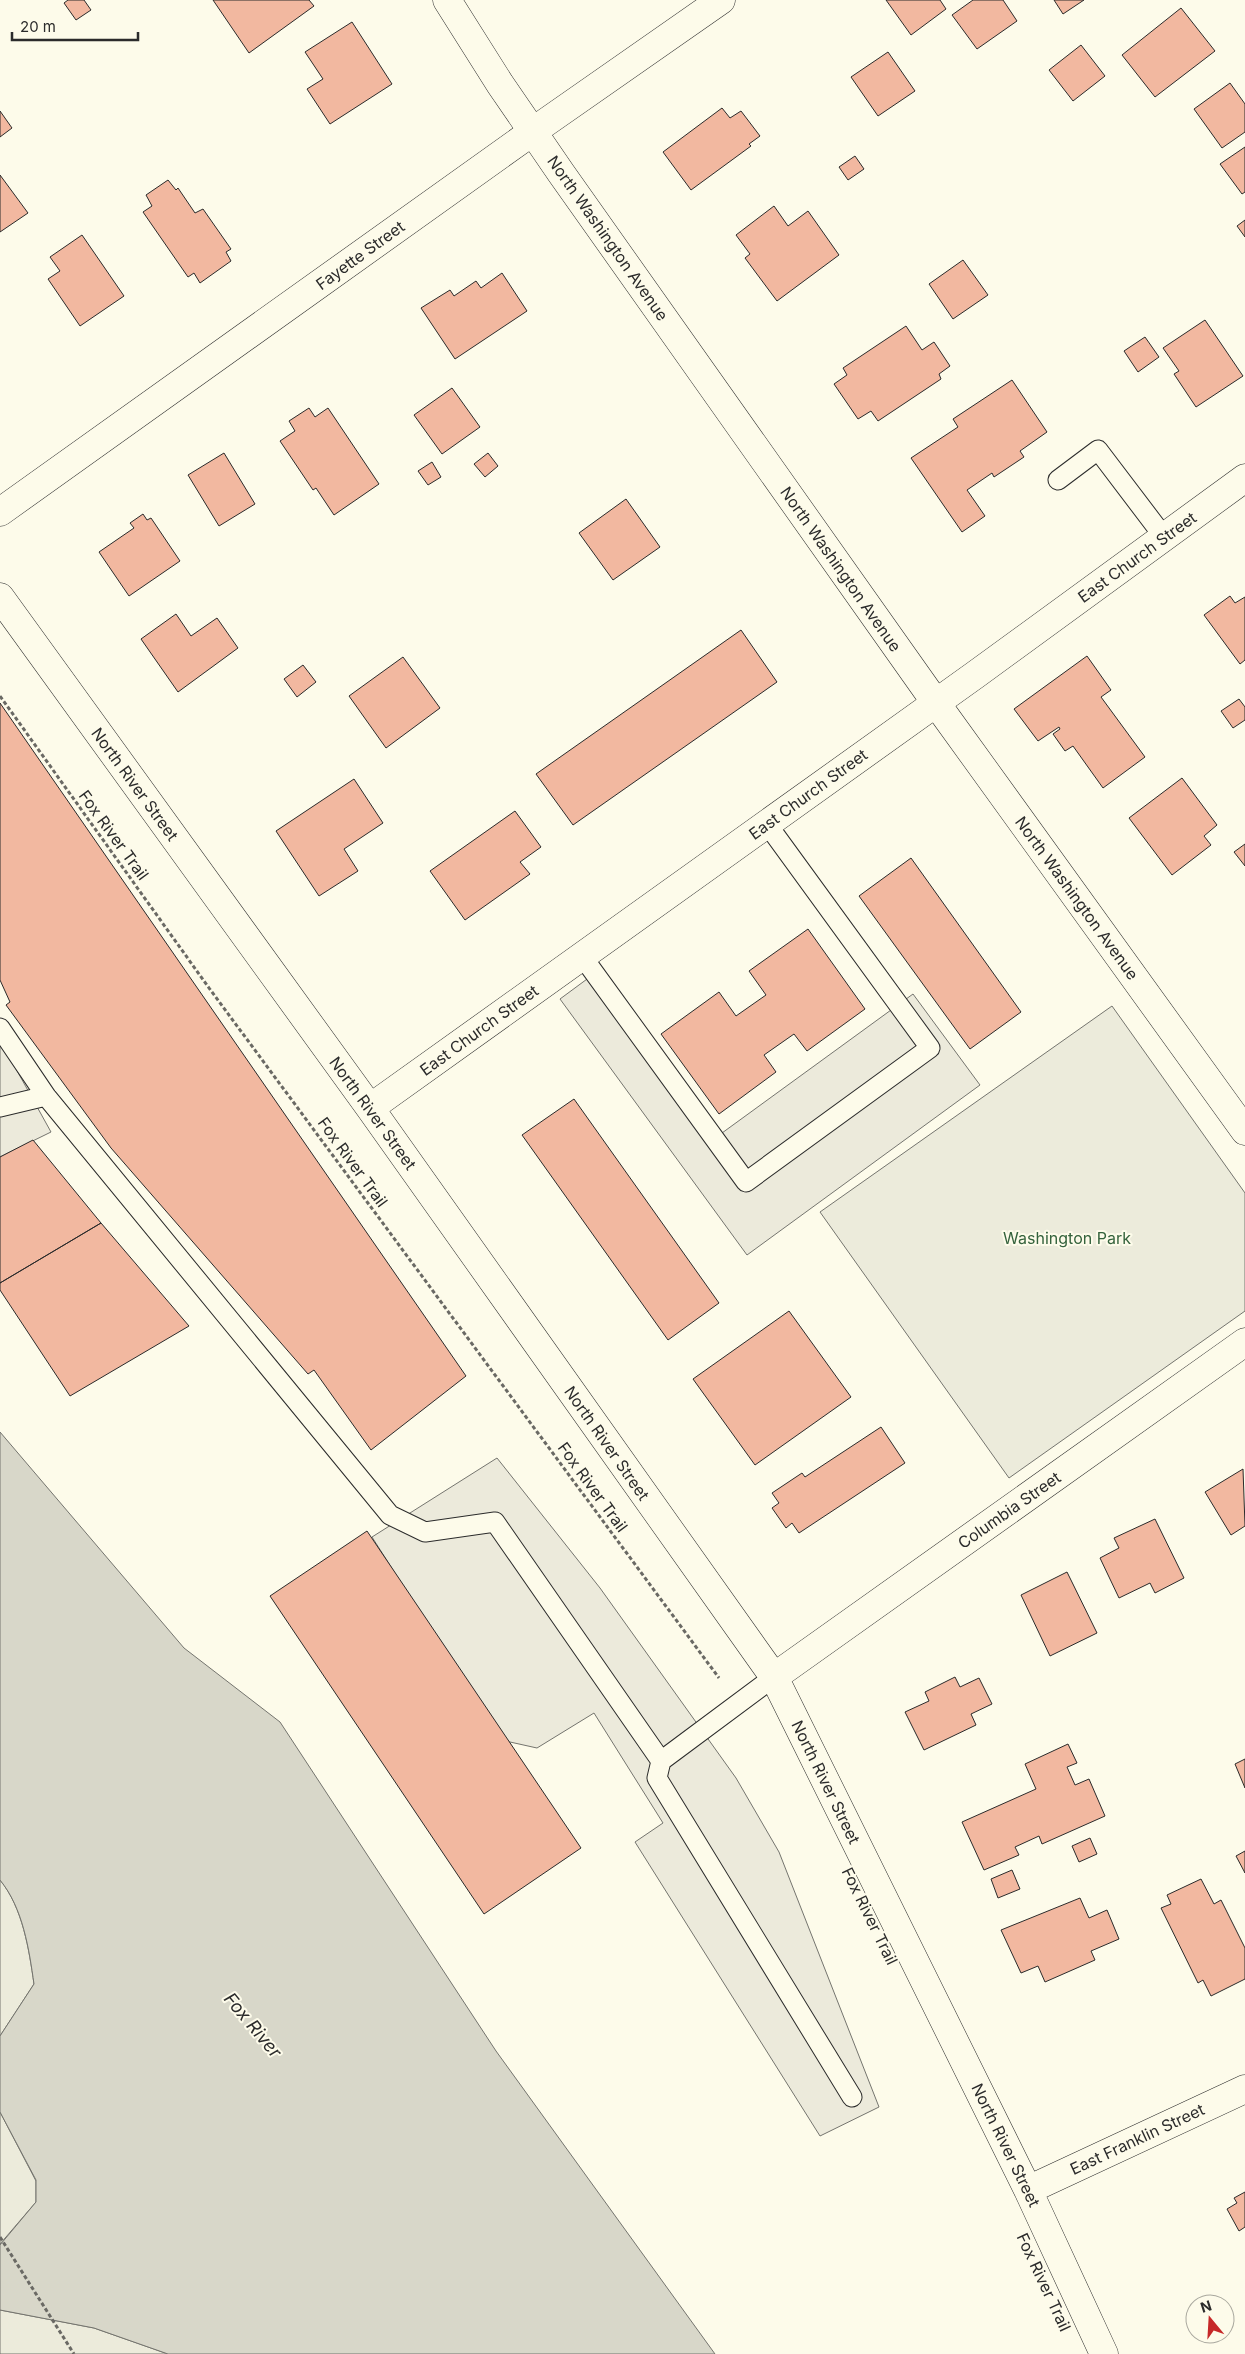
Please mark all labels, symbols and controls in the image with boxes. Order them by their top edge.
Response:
scale bar [12,10,139,42]
text: 20 m [20,17,56,36]
street label: North Washington Avenue [543,152,673,324]
street label: Fayette Street [312,216,408,294]
street label: North Washington Avenue [776,483,906,655]
street label: East Church Street [1074,507,1200,607]
street label: North River Street [87,724,183,844]
street label: East Church Street [745,744,871,844]
street label: Fox River Trail [75,786,153,884]
street label: North Washington Avenue [1011,812,1143,984]
street label: East Church Street [416,980,542,1080]
street label: North River Street [325,1053,421,1173]
street label: Fox River Trail [314,1113,392,1211]
park label: Washington Park [1003,1228,1131,1248]
street label: North River Street [560,1382,654,1504]
street label: Fox River Trail [554,1438,632,1536]
street label: Columbia Street [954,1467,1064,1553]
street label: North River Street [787,1717,865,1847]
street label: Fox River Trail [838,1864,902,1968]
water label: Fox River [220,1988,287,2063]
street label: North River Street [967,2080,1045,2210]
street label: East Franklin Street [1067,2099,1207,2179]
street label: Fox River Trail [1013,2230,1075,2334]
north arrow [1185,2294,1235,2344]
text: N [1198,2296,1214,2316]

